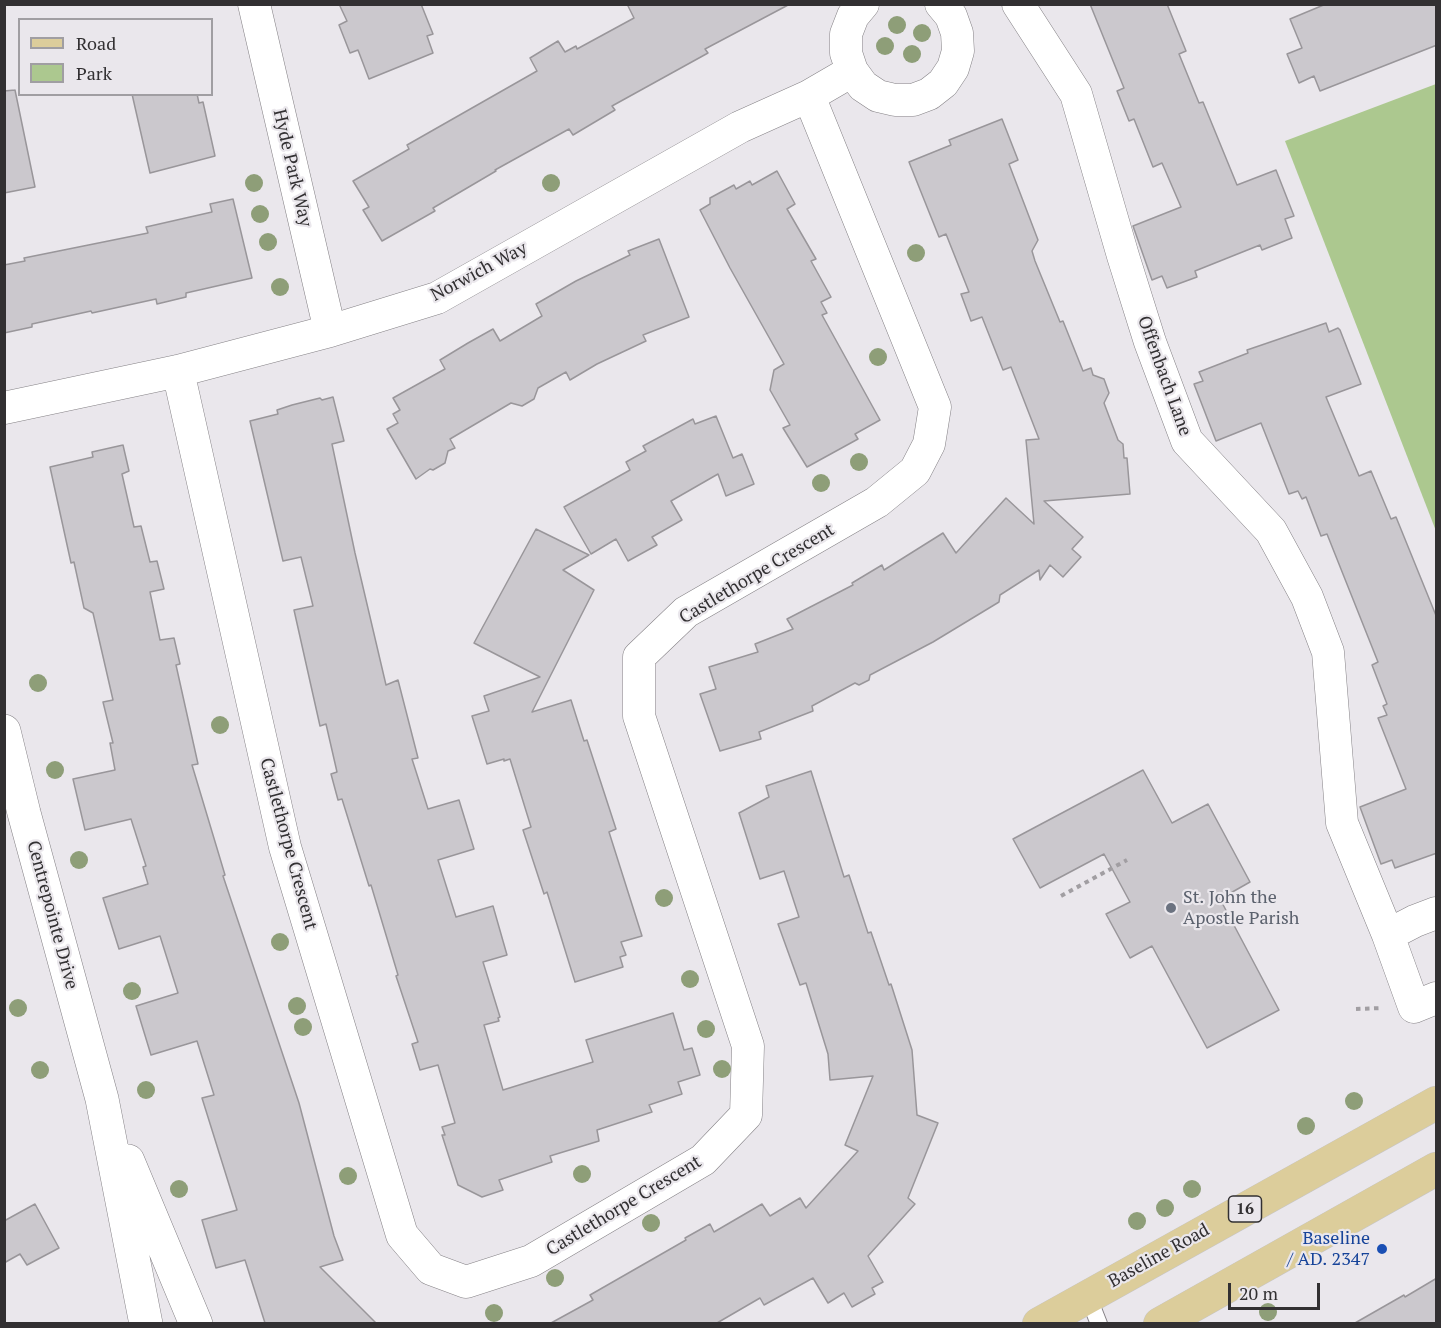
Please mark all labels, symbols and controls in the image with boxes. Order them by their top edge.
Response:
legend [18,18,213,96]
text: Road [76,31,116,55]
text: Park [76,61,112,85]
street label: Hyde Park Way [268,107,316,229]
street label: Norwich Way [427,238,531,306]
street label: Offenbach Lane [1132,313,1196,439]
street label: Castlethorpe Crescent [675,519,839,629]
street label: Castlethorpe Crescent [255,756,321,932]
street label: Centrepointe Drive [22,838,82,992]
place label: St. John the Apostle Parish [1183,887,1299,930]
marker: St. John the Apostle Parish [1164,901,1178,915]
street label: Castlethorpe Crescent [542,1151,706,1261]
road number: 16 [1228,1196,1262,1222]
street label: Baseline Road [1105,1219,1213,1293]
place label: Baseline / AD. 2347 [1287,1228,1370,1270]
marker: Baseline / AD. 2347 [1375,1242,1389,1256]
scale bar [1231,1271,1322,1309]
text: 20 m [1239,1281,1278,1305]

